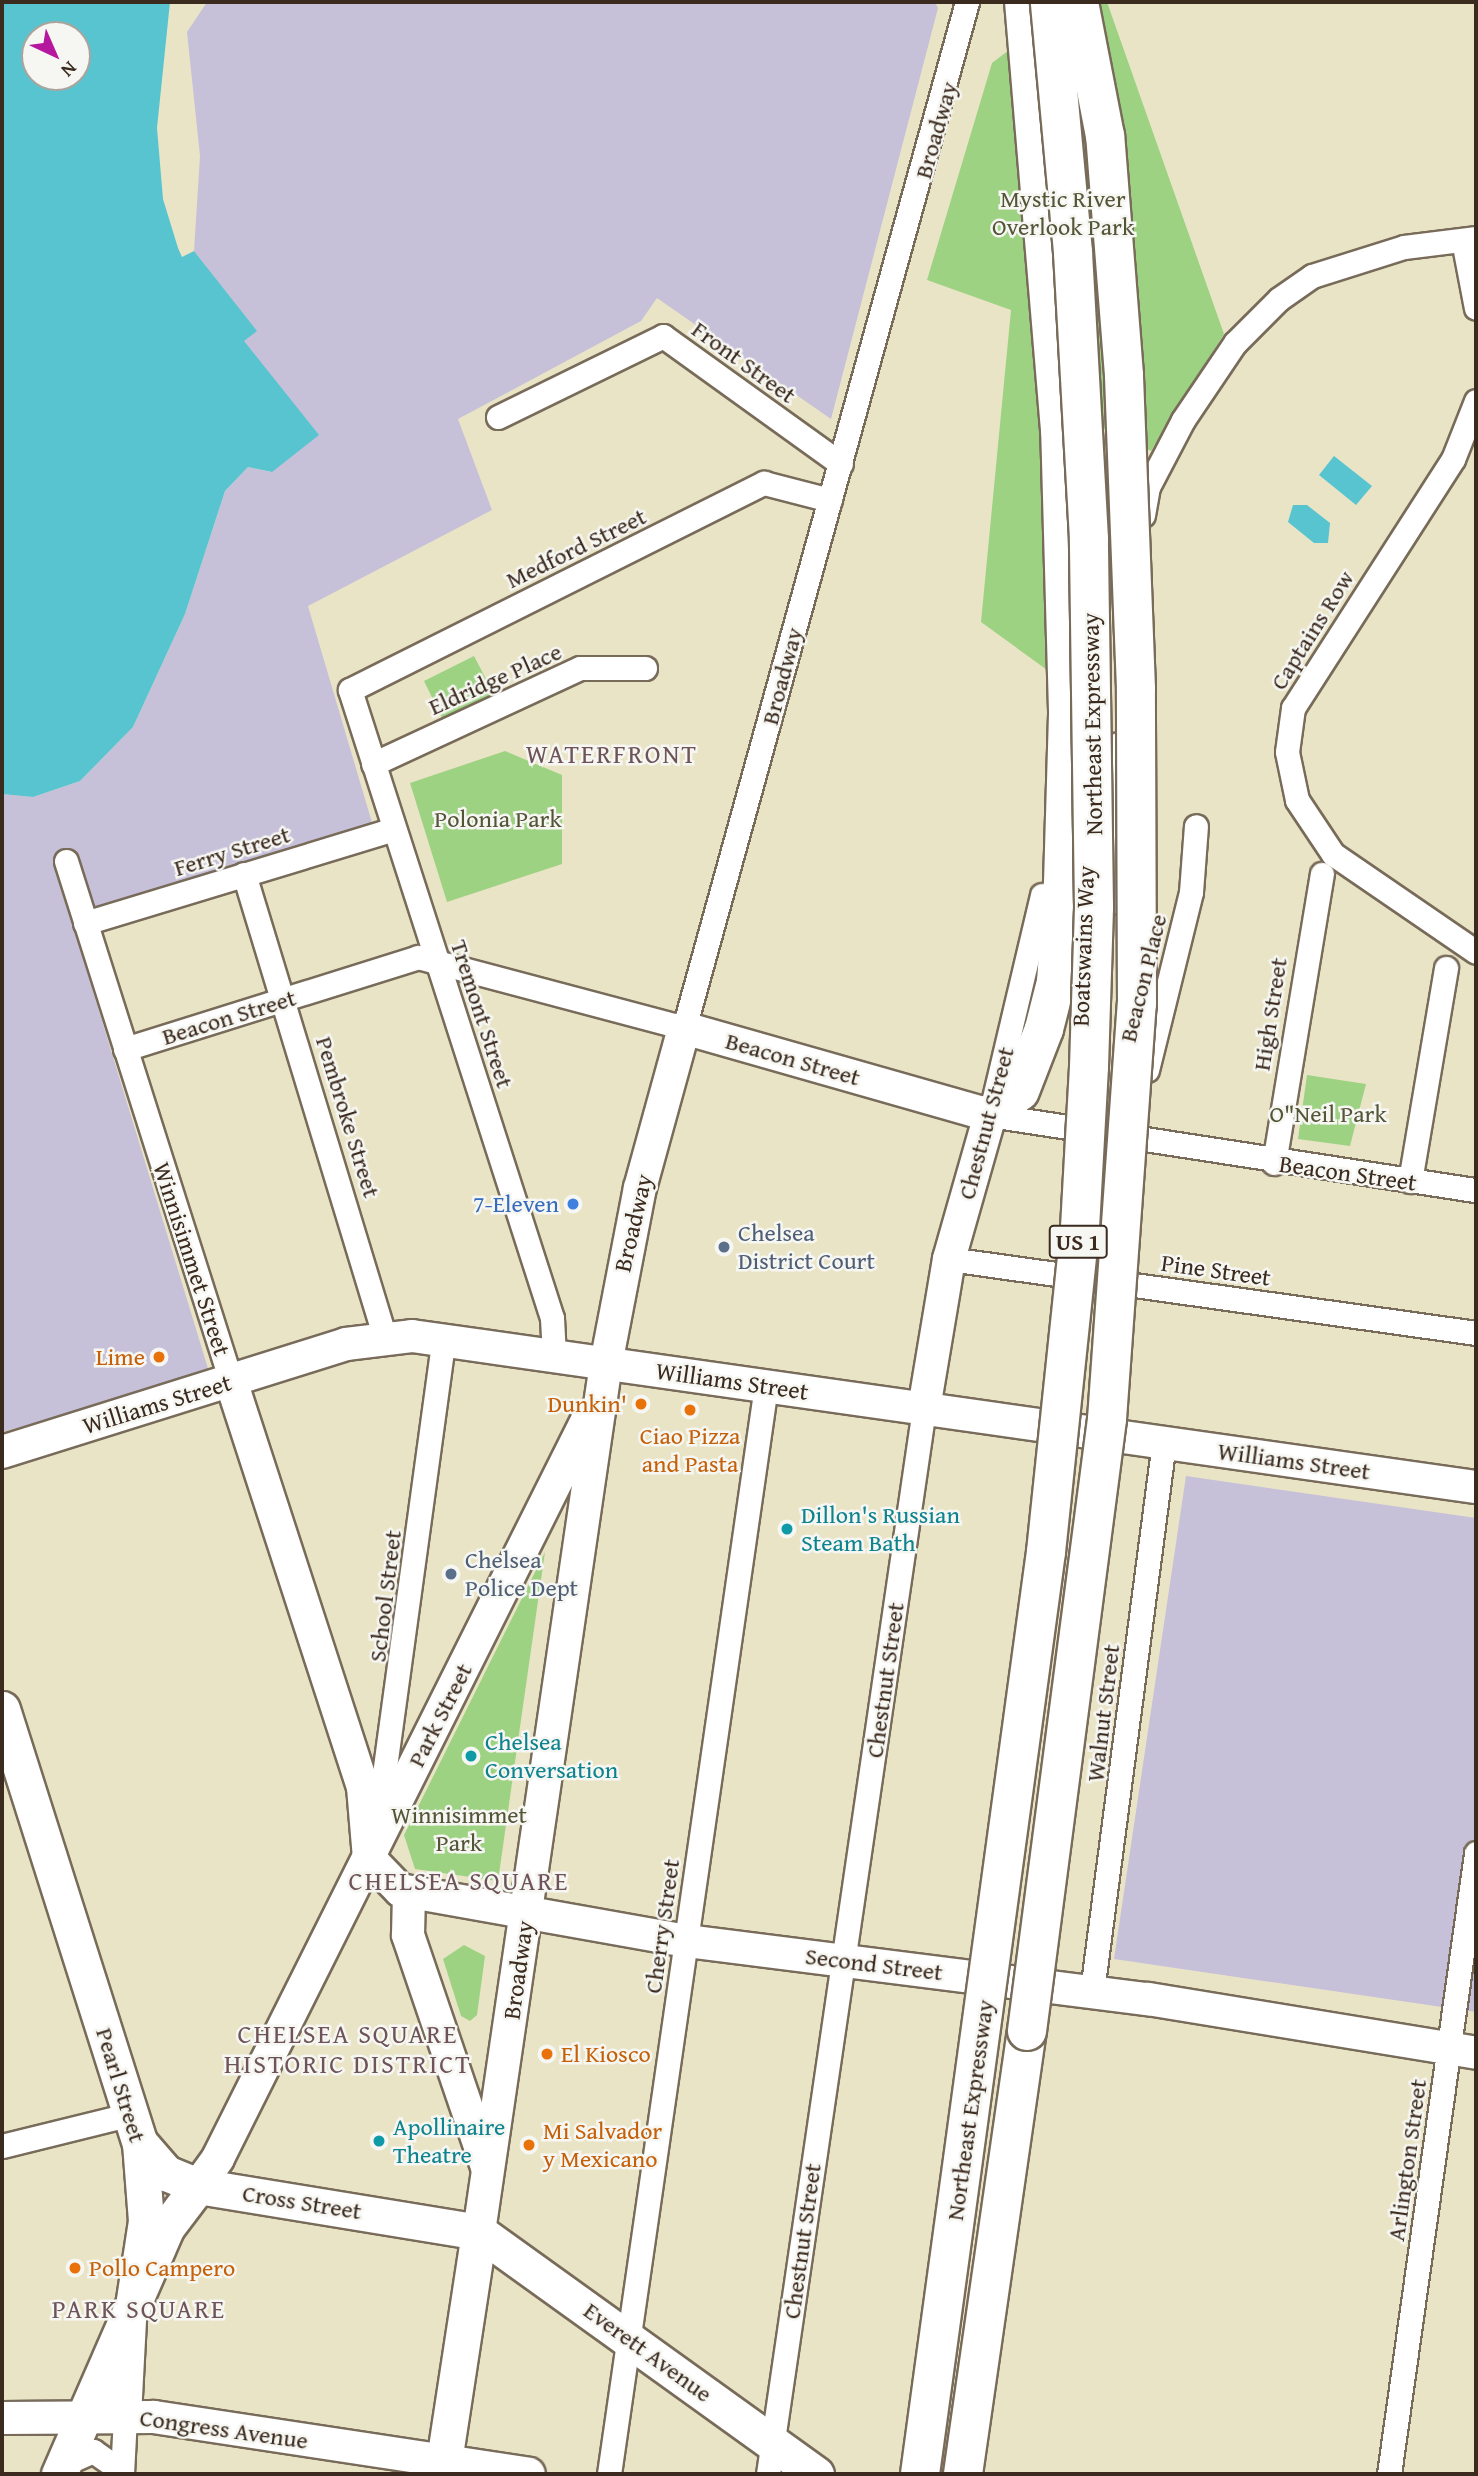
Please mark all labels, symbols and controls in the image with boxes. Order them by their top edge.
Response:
north arrow [21,21,91,91]
text: N [55,55,83,84]
street label: Broadway [908,78,964,182]
park label: Mystic River Overlook Park [992,185,1134,241]
street label: Front Street [686,315,802,409]
street label: Medford Street [501,502,651,594]
street label: Captains Row [1264,565,1360,695]
street label: Northeast Expressway [1076,612,1108,836]
street label: Broadway [755,624,809,728]
street label: Eldridge Place [424,637,566,721]
district label: WATERFRONT [527,738,697,770]
park label: Polonia Park [434,805,562,833]
street label: Ferry Street [171,820,293,882]
street label: Boatswains Way [1066,865,1100,1027]
street label: Beacon Place [1113,911,1173,1045]
street label: Tremont Street [445,936,519,1092]
street label: High Street [1247,955,1293,1073]
street label: Beacon Street [159,983,299,1051]
street label: Beacon Street [722,1026,864,1092]
street label: Pembroke Street [310,1033,386,1201]
street label: Chestnut Street [952,1044,1020,1202]
park label: O"Neil Park [1269,1100,1387,1128]
street label: Beacon Street [1277,1149,1419,1197]
street label: Winnisimmet Street [147,1158,237,1360]
street label: Broadway [608,1171,658,1275]
place label: 7-Eleven [473,1190,559,1218]
marker: 7-Eleven [565,1196,581,1212]
place label: Chelsea District Court [738,1219,875,1275]
road number: US 1 [1048,1222,1108,1261]
marker: Chelsea District Court [716,1239,732,1255]
street label: Pine Street [1159,1248,1273,1292]
place label: Lime [96,1343,145,1371]
marker: Lime [151,1349,167,1365]
street label: Williams Street [654,1356,810,1406]
street label: Williams Street [79,1368,235,1440]
place label: Dunkin' [547,1390,627,1418]
marker: Dunkin' [633,1396,649,1412]
marker: Ciao Pizza and Pasta [682,1402,698,1418]
place label: Ciao Pizza and Pasta [640,1422,740,1478]
street label: Williams Street [1216,1436,1372,1486]
place label: Dillon's Russian Steam Bath [801,1501,960,1557]
marker: Dillon's Russian Steam Bath [779,1521,795,1537]
street label: School Street [363,1528,407,1664]
place label: Chelsea Police Dept [465,1546,578,1602]
marker: Chelsea Police Dept [443,1566,459,1582]
street label: Chestnut Street [860,1600,910,1760]
street label: Walnut Street [1080,1643,1126,1783]
street label: Park Street [402,1658,478,1772]
place label: Chelsea Conversation [485,1728,618,1784]
marker: Chelsea Conversation [463,1748,479,1764]
park label: Winnisimmet Park [391,1801,527,1857]
street label: Cherry Street [638,1857,686,1995]
district label: CHELSEA SQUARE [350,1865,568,1897]
street label: Broadway [497,1919,539,2021]
street label: Second Street [804,1941,944,1987]
street label: Northeast Expressway [940,1998,1000,2222]
district label: CHELSEA SQUARE HISTORIC DISTRICT [226,2018,470,2080]
street label: Pearl Street [90,2024,152,2146]
place label: El Kiosco [561,2040,651,2068]
marker: El Kiosco [539,2046,555,2062]
street label: Arlington Street [1381,2077,1433,2243]
place label: Apollinaire Theatre [393,2113,505,2169]
place label: Mi Salvador y Mexicano [543,2117,662,2173]
marker: Apollinaire Theatre [371,2133,387,2149]
marker: Mi Salvador y Mexicano [521,2137,537,2153]
street label: Chestnut Street [777,2161,827,2321]
street label: Cross Street [241,2178,363,2226]
place label: Pollo Campero [89,2254,235,2282]
marker: Pollo Campero [67,2260,83,2276]
district label: PARK SQUARE [53,2293,225,2325]
street label: Everett Avenue [578,2296,718,2408]
street label: Congress Avenue [138,2403,310,2455]

